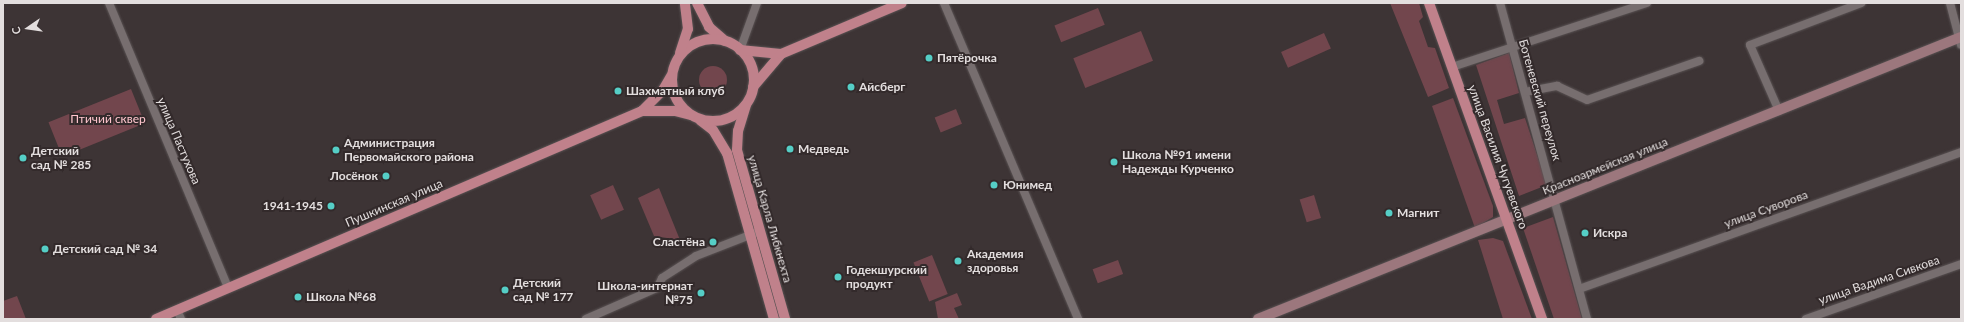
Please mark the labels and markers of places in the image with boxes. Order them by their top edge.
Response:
place label: Пятёрочка [937,51,997,65]
marker: Пятёрочка [924,53,934,63]
place label: Айсберг [859,80,905,94]
marker: Айсберг [846,82,856,92]
place label: Шахматный клуб [626,84,725,98]
marker: Шахматный клуб [613,86,623,96]
place label: Администрация Первомайского района [344,136,474,164]
place label: Медведь [798,142,849,156]
place label: Детский сад № 285 [31,144,91,172]
marker: Медведь [785,144,795,154]
marker: Администрация Первомайского района [331,145,341,155]
place label: Школа №91 имени Надежды Курченко [1122,148,1234,176]
marker: Детский сад № 285 [18,153,28,163]
marker: Школа №91 имени Надежды Курченко [1109,157,1119,167]
place label: Лосёнок [330,169,378,183]
marker: Лосёнок [381,171,391,181]
place label: Юнимед [1003,178,1052,192]
marker: Юнимед [988,179,1000,191]
place label: 1941-1945 [263,199,323,213]
marker: 1941-1945 [326,201,336,211]
place label: Магнит [1397,206,1439,220]
marker: Магнит [1384,208,1394,218]
place label: Искра [1593,226,1627,240]
marker: Искра [1580,228,1590,238]
place label: Сластёна [653,235,705,249]
marker: Сластёна [708,237,718,247]
place label: Детский сад № 34 [53,242,157,256]
marker: Детский сад № 34 [40,244,50,254]
place label: Академия здоровья [967,247,1023,275]
marker: Академия здоровья [952,255,964,267]
place label: Годекшурский продукт [846,263,927,291]
marker: Годекшурский продукт [833,272,843,282]
place label: Детский сад № 177 [513,276,573,304]
place label: Школа-интернат №75 [597,279,693,307]
marker: Детский сад № 177 [500,285,510,295]
marker: Школа-интернат №75 [696,288,706,298]
place label: Школа №68 [306,290,376,304]
marker: Школа №68 [293,292,303,302]

